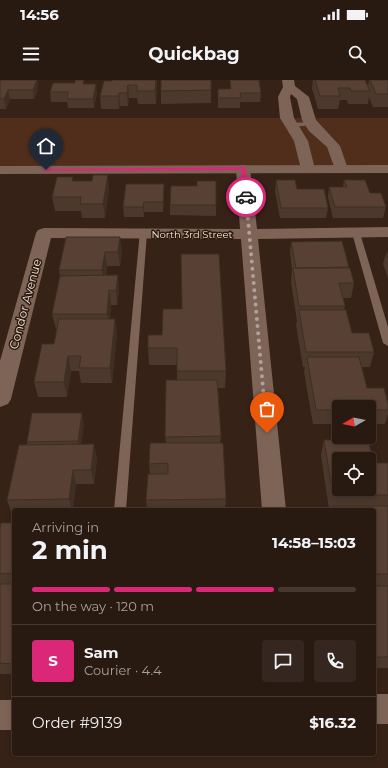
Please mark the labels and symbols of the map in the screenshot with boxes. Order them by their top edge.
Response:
pin [29,129,63,170]
courier [226,177,266,217]
street label: North 3rd Street [151,228,233,241]
street label: Condor Avenue [6,257,44,351]
pin [250,392,284,433]
north arrow [332,400,376,444]

